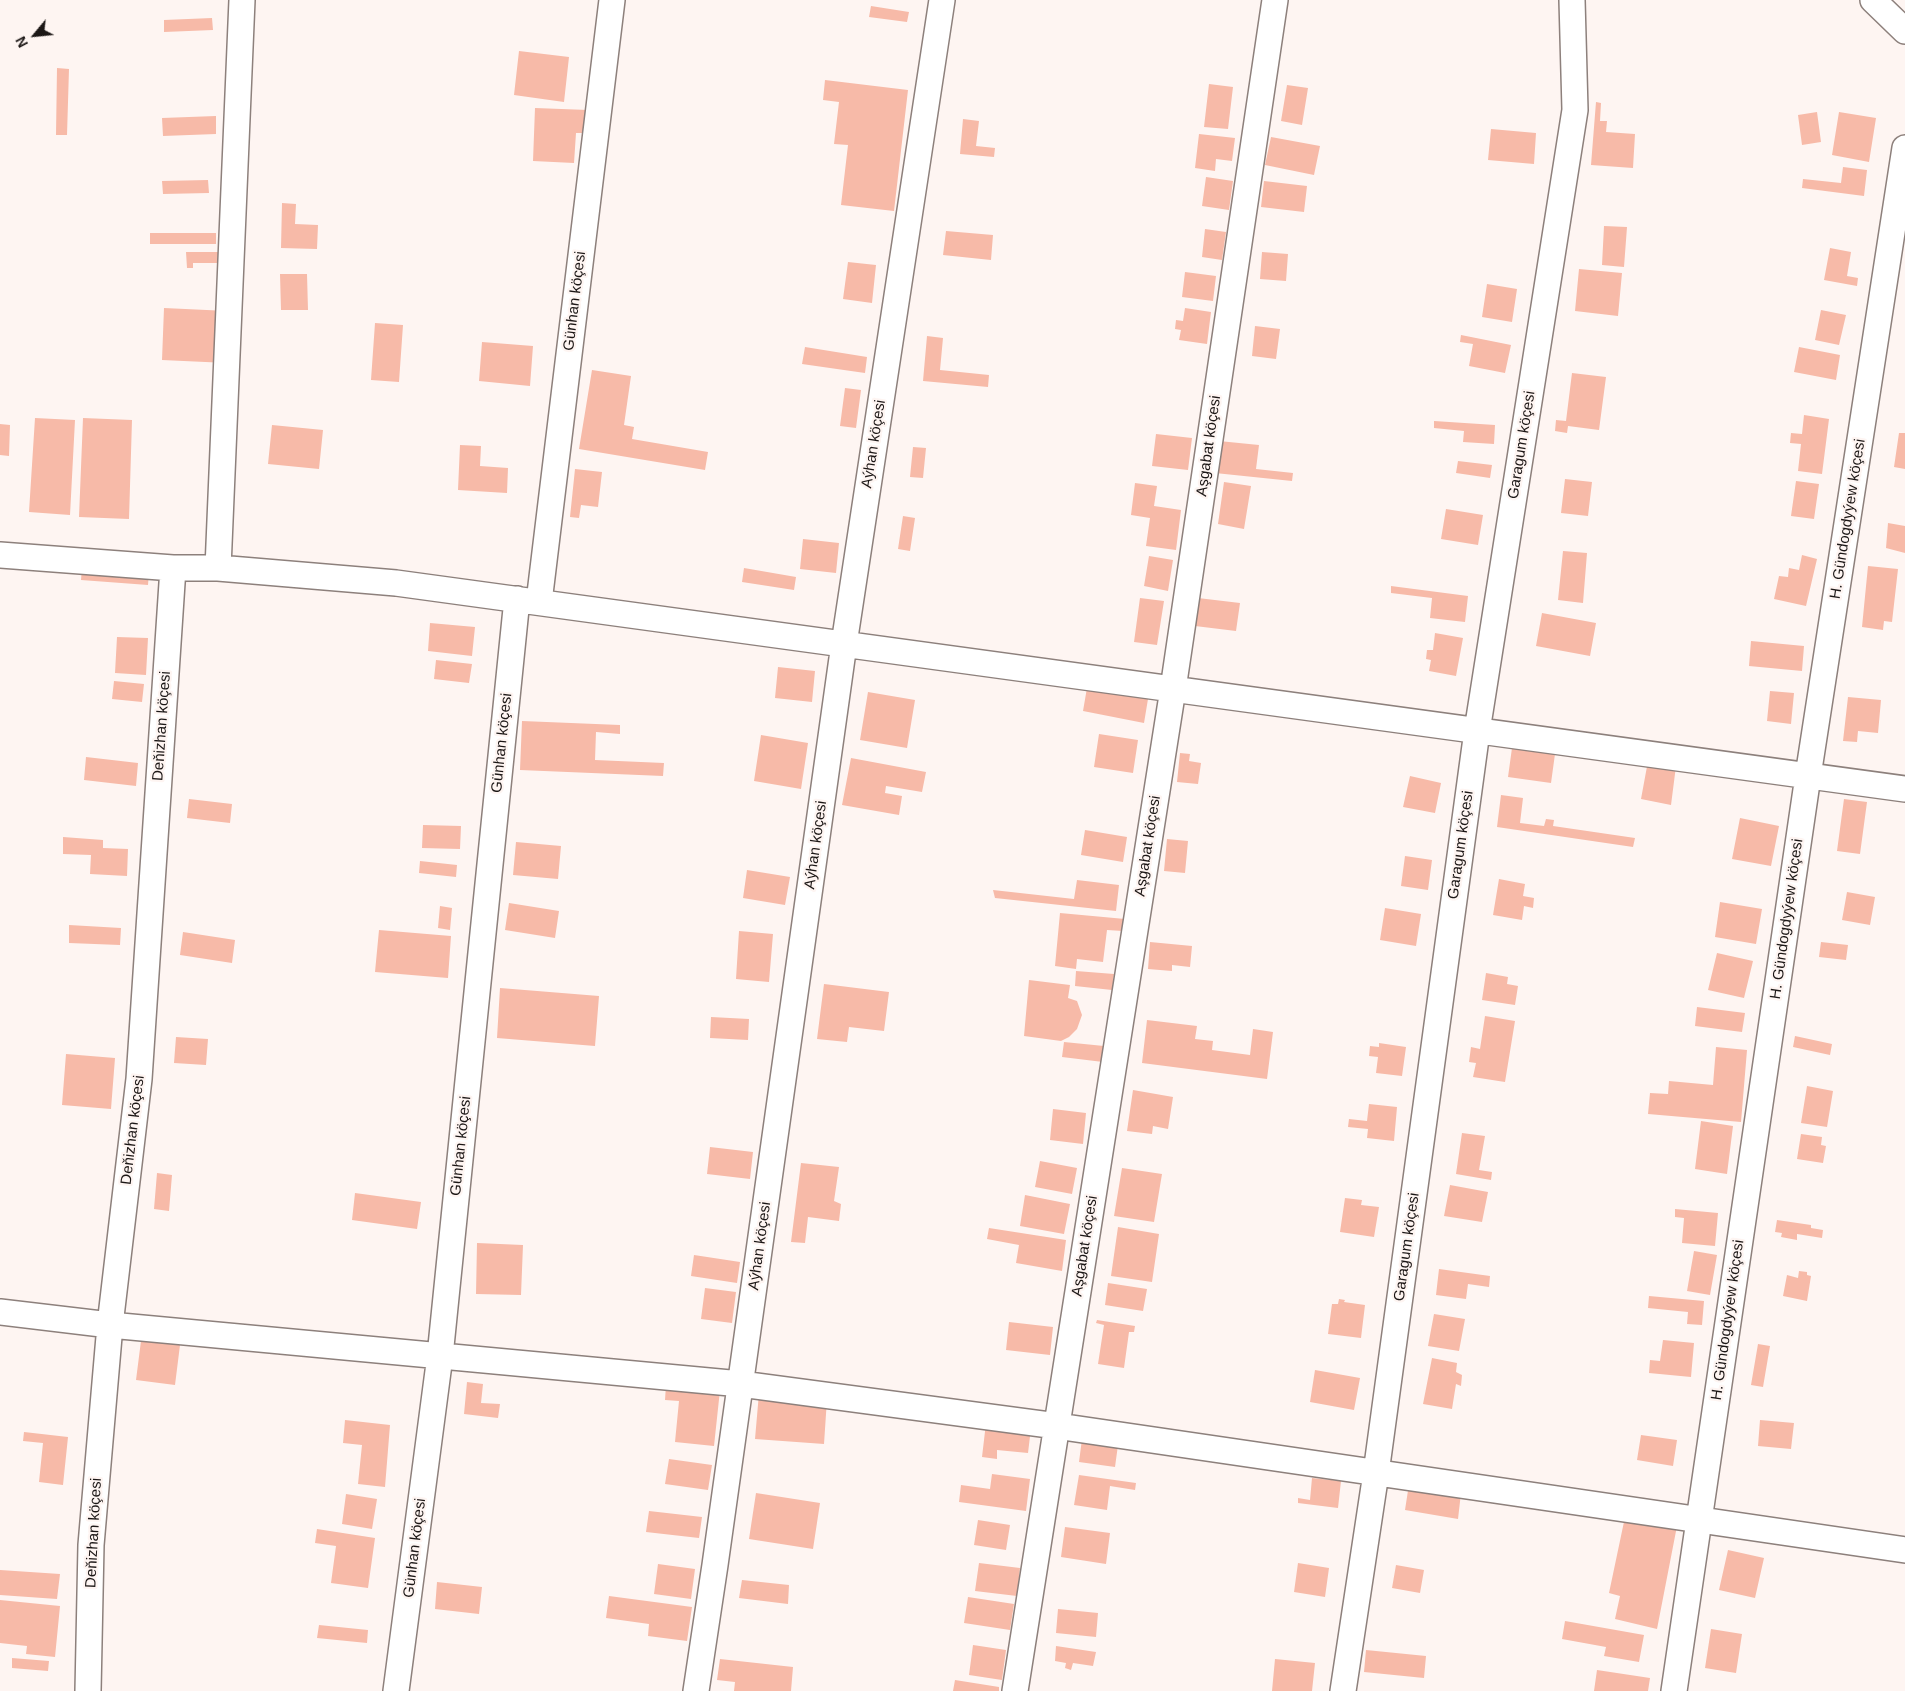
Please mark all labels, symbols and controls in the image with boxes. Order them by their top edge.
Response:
north arrow [10,10,60,60]
text: N [12,34,31,50]
street label: Günhan köçesi [560,250,590,352]
street label: Garagum köçesi [1505,390,1539,500]
street label: Aşgabat köçesi [1193,394,1225,498]
street label: Aýhan köçesi [858,399,890,489]
street label: H. Gündogdyýew köçesi [1826,438,1870,600]
street label: Deňizhan köçesi [149,670,175,782]
street label: Günhan köçesi [488,692,516,794]
street label: Garagum köçesi [1444,790,1478,900]
street label: Aşgabat köçesi [1131,794,1165,898]
street label: Aýhan köçesi [801,800,831,890]
street label: H. Gündogdyýew köçesi [1767,838,1807,1000]
street label: Deňizhan köçesi [117,1074,149,1186]
street label: Günhan köçesi [447,1095,475,1197]
street label: Garagum köçesi [1390,1192,1424,1302]
street label: Aşgabat köçesi [1068,1194,1102,1298]
street label: Aýhan köçesi [745,1201,775,1291]
street label: H. Gündogdyýew köçesi [1708,1239,1748,1401]
street label: Deňizhan köçesi [82,1478,106,1588]
street label: Günhan köçesi [400,1497,430,1599]

